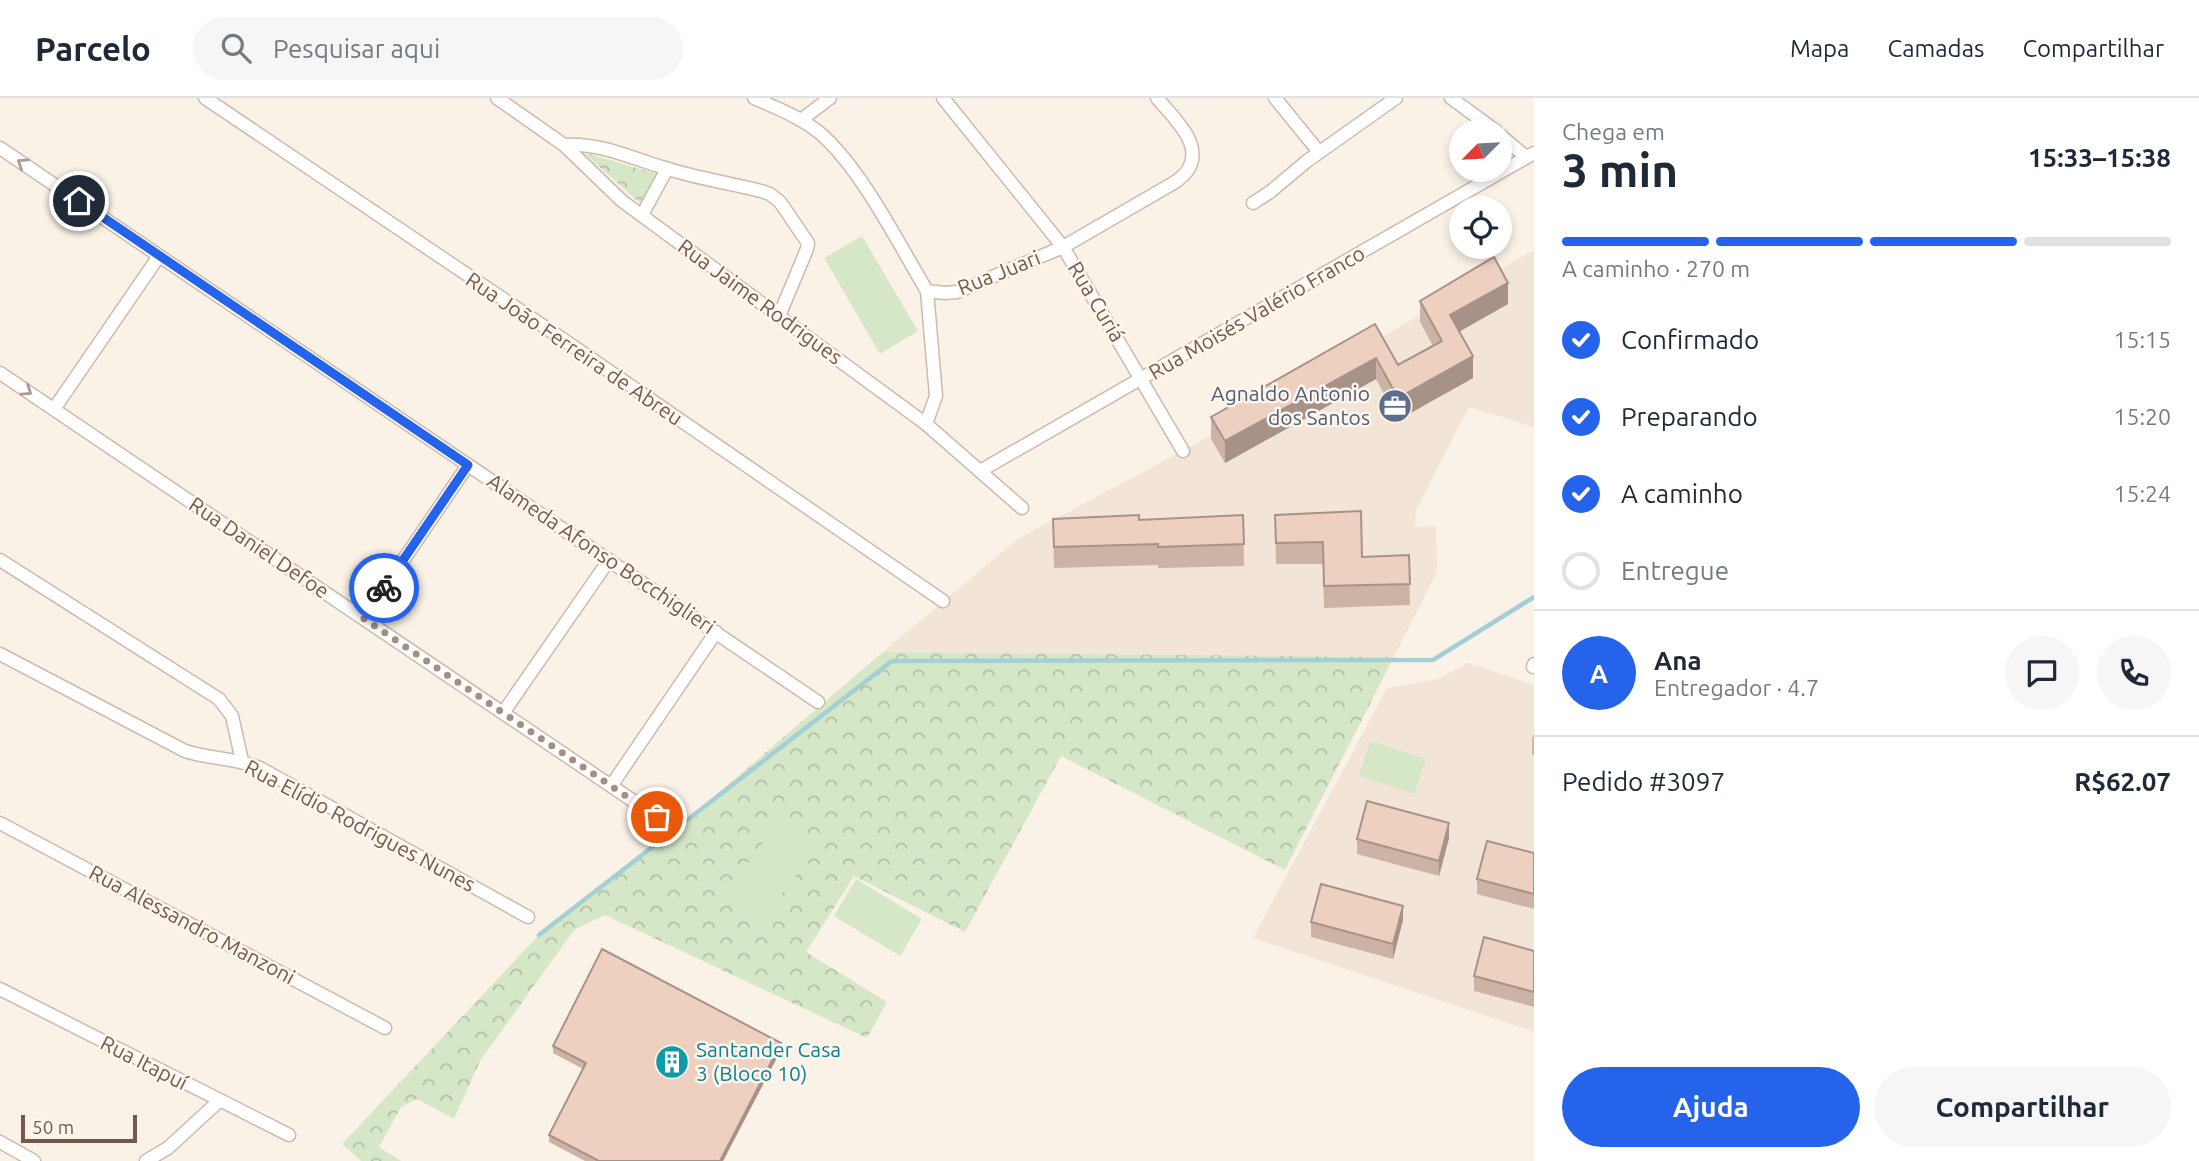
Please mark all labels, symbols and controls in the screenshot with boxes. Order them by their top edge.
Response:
search box [193,17,683,80]
icon: search [217,29,255,67]
text: Parcelo [35,30,151,67]
text: Pesquisar aqui [273,34,440,63]
text: Mapa [1790,35,1849,62]
text: Camadas [1887,35,1984,62]
text: Compartilhar [2022,35,2164,62]
north arrow [1449,119,1512,182]
map controls [1449,119,1512,259]
text: Chega em [1562,119,1665,144]
text: 15:33–15:38 [2028,143,2171,172]
text: 3 min [1562,144,1678,196]
one-way arrow [17,158,30,171]
pin [49,171,109,231]
icon: home [60,182,98,220]
button: locate [1449,196,1512,259]
street label: Rua Jaime Rodrigues [674,234,847,369]
street label: Rua Moisés Valério Franco [1144,240,1369,384]
street label: Rua Juari [954,245,1043,299]
text: A caminho · 270 m [1562,256,1750,281]
street label: Rua Curiá [1064,257,1130,346]
street label: Rua João Ferreira de Abreu [462,267,687,430]
icon: check [1562,321,1600,359]
text: Confirmado [1621,325,1759,354]
text: 15:15 [2113,327,2171,352]
place label: Agnaldo Antonio dos Santos [1211,381,1370,429]
one-way arrow [19,383,32,395]
office icon: Agnaldo Antonio dos Santos [1376,387,1414,425]
icon: check [1562,398,1600,436]
text: Preparando [1621,402,1758,431]
text: 15:20 [2113,404,2171,429]
street label: Alameda Afonso Bocchiglieri [483,468,720,638]
icon: check [1562,475,1600,513]
text: A caminho [1621,479,1743,508]
text: 15:24 [2113,481,2171,506]
street label: Rua Daniel Defoe [185,491,334,603]
courier [349,553,419,623]
text: Entregue [1621,556,1729,585]
icon: bike [365,569,403,607]
button: chat [2005,636,2079,710]
button: phone [2097,636,2171,710]
text: Ana [1654,646,1702,675]
text: A [1590,659,1608,688]
text: Entregador · 4.7 [1654,675,1819,700]
street label: Rua Elídio Rodrigues Nunes [241,754,480,896]
text: Pedido #3097 [1562,767,1725,796]
text: R$62.07 [2074,767,2171,796]
pin [627,787,687,847]
icon: bag [638,798,676,836]
street label: Rua Alessandro Manzoni [85,860,299,989]
street label: Rua Itapuí [97,1030,193,1095]
place label: Santander Casa 3 (Bloco 10) [696,1037,841,1085]
building icon: Santander Casa 3 (Bloco 10) [653,1043,691,1081]
button: Ajuda [1562,1067,1860,1147]
button: Compartilhar [1874,1067,2171,1147]
scale bar [21,1112,136,1144]
text: 50 m [32,1116,74,1138]

